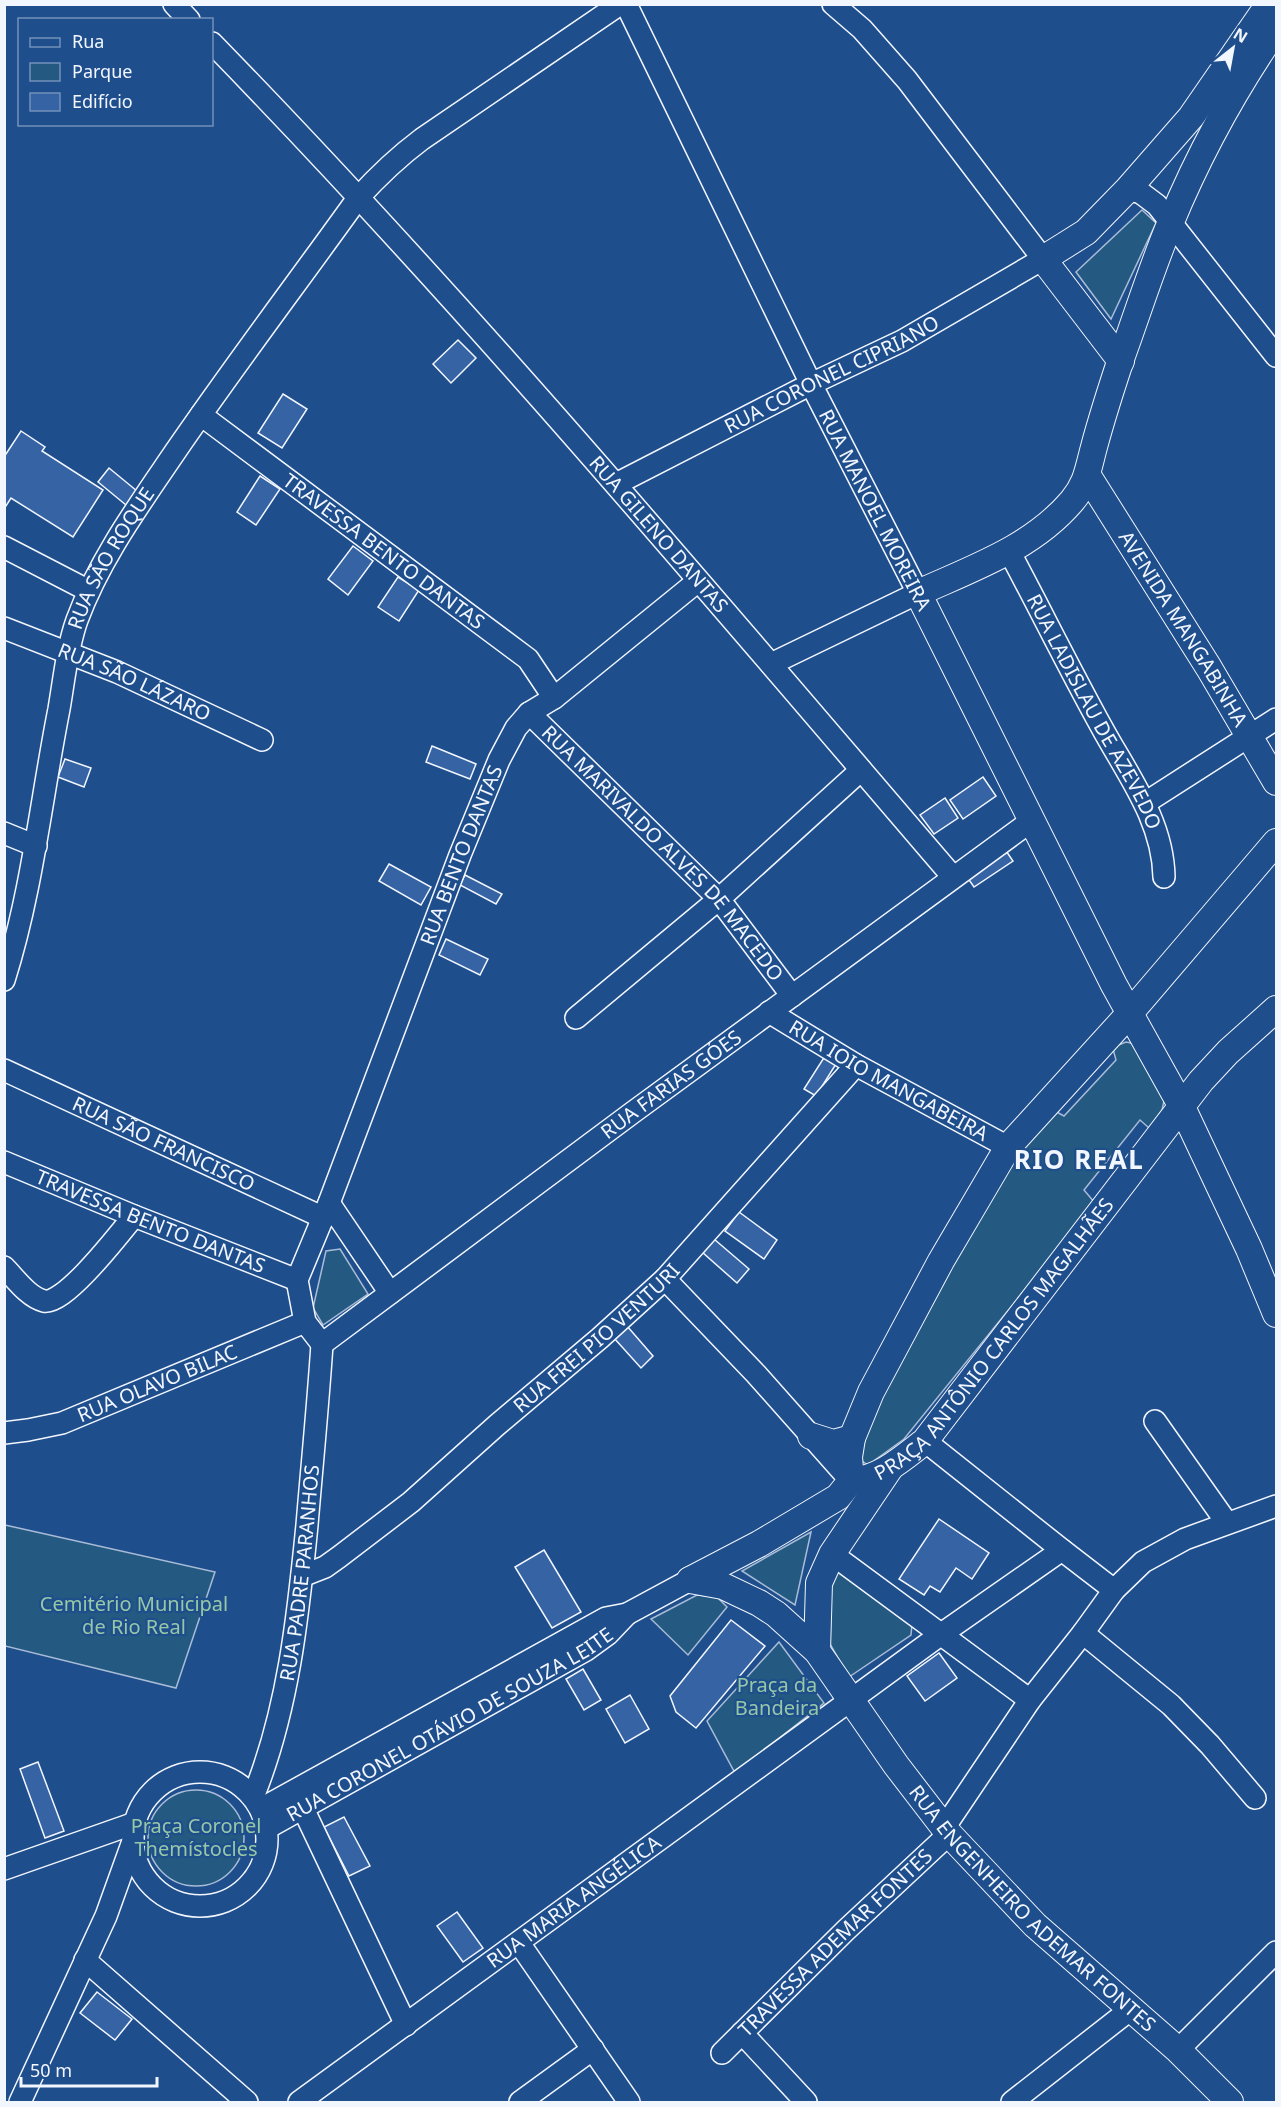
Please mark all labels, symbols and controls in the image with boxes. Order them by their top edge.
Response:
legend [18,18,213,126]
north arrow [1203,18,1263,78]
text: N [1229,22,1252,48]
text: Rua [72,29,104,53]
text: Parque [72,59,132,83]
text: Edifício [72,89,133,113]
street label: RUA CORONEL CIPRIANO [719,308,944,439]
street label: RUA MANOEL MOREIRA [813,404,938,615]
street label: RUA GILENO DANTAS [583,450,735,618]
street label: TRAVESSA BENTO DANTAS [278,467,490,635]
street label: RUA SÃO ROQUE [61,482,160,633]
street label: AVENIDA MANGABINHA [1113,525,1254,731]
street label: RUA LADISLAU DE AZEVEDO [1021,589,1168,833]
street label: RUA SÃO LÁZARO [54,636,215,727]
street label: RUA MARIVALDO ALVES DE MACEDO [536,719,790,986]
street label: RUA BENTO DANTAS [413,761,508,949]
street label: RUA IOIO MANGABEIRA [784,1013,993,1147]
street label: RUA FARIAS GÓES [595,1023,747,1145]
street label: RUA SÃO FRANCISCO [68,1090,260,1197]
district label: RIO REAL [1014,1141,1144,1177]
street label: TRAVESSA BENTO DANTAS [32,1163,269,1279]
street label: PRAÇA ANTÔNIO CARLOS MAGALHÃES [869,1192,1120,1486]
street label: RUA FREI PIO VENTURI [507,1257,686,1419]
street label: RUA OLAVO BILAC [73,1338,241,1428]
street label: RUA PADRE PARANHOS [273,1463,325,1683]
park label: Cemitério Municipal de Rio Real [40,1590,228,1640]
street label: RUA CORONEL OTÁVIO DE SOUZA LEITE [281,1621,618,1828]
park label: Praça da Bandeira [735,1671,819,1721]
street label: RUA ENGENHEIRO ADEMAR FONTES [903,1779,1162,2038]
park label: Praça Coronel Themístocles [131,1812,261,1862]
street label: RUA MARIA ANGÉLICA [481,1829,666,1974]
street label: TRAVESSA ADEMAR FONTES [732,1842,938,2043]
scale bar [21,2050,158,2088]
text: 50 m [30,2058,72,2082]

